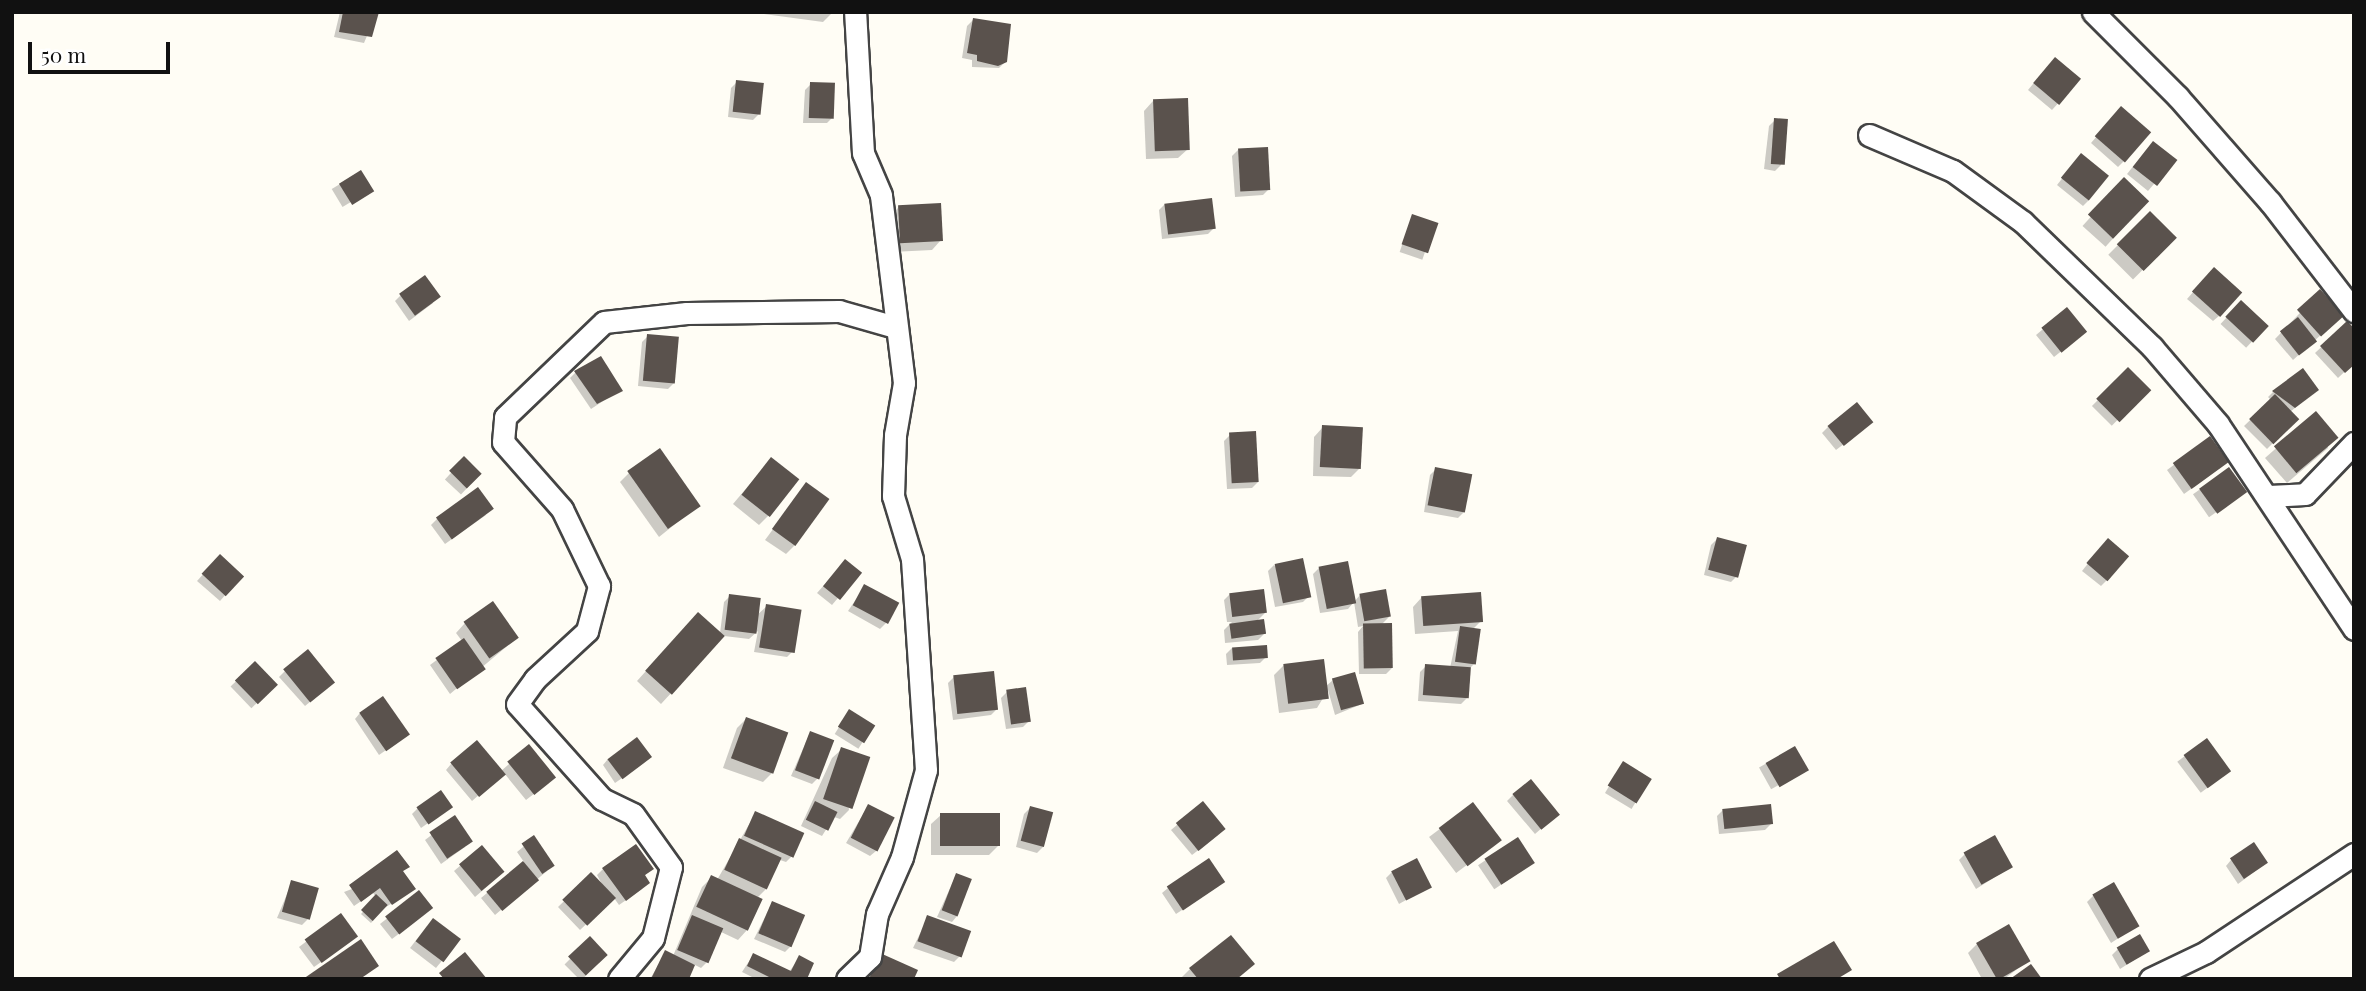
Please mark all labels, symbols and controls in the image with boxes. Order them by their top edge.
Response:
scale bar [32,28,173,72]
text: 50 m [41,40,86,68]

